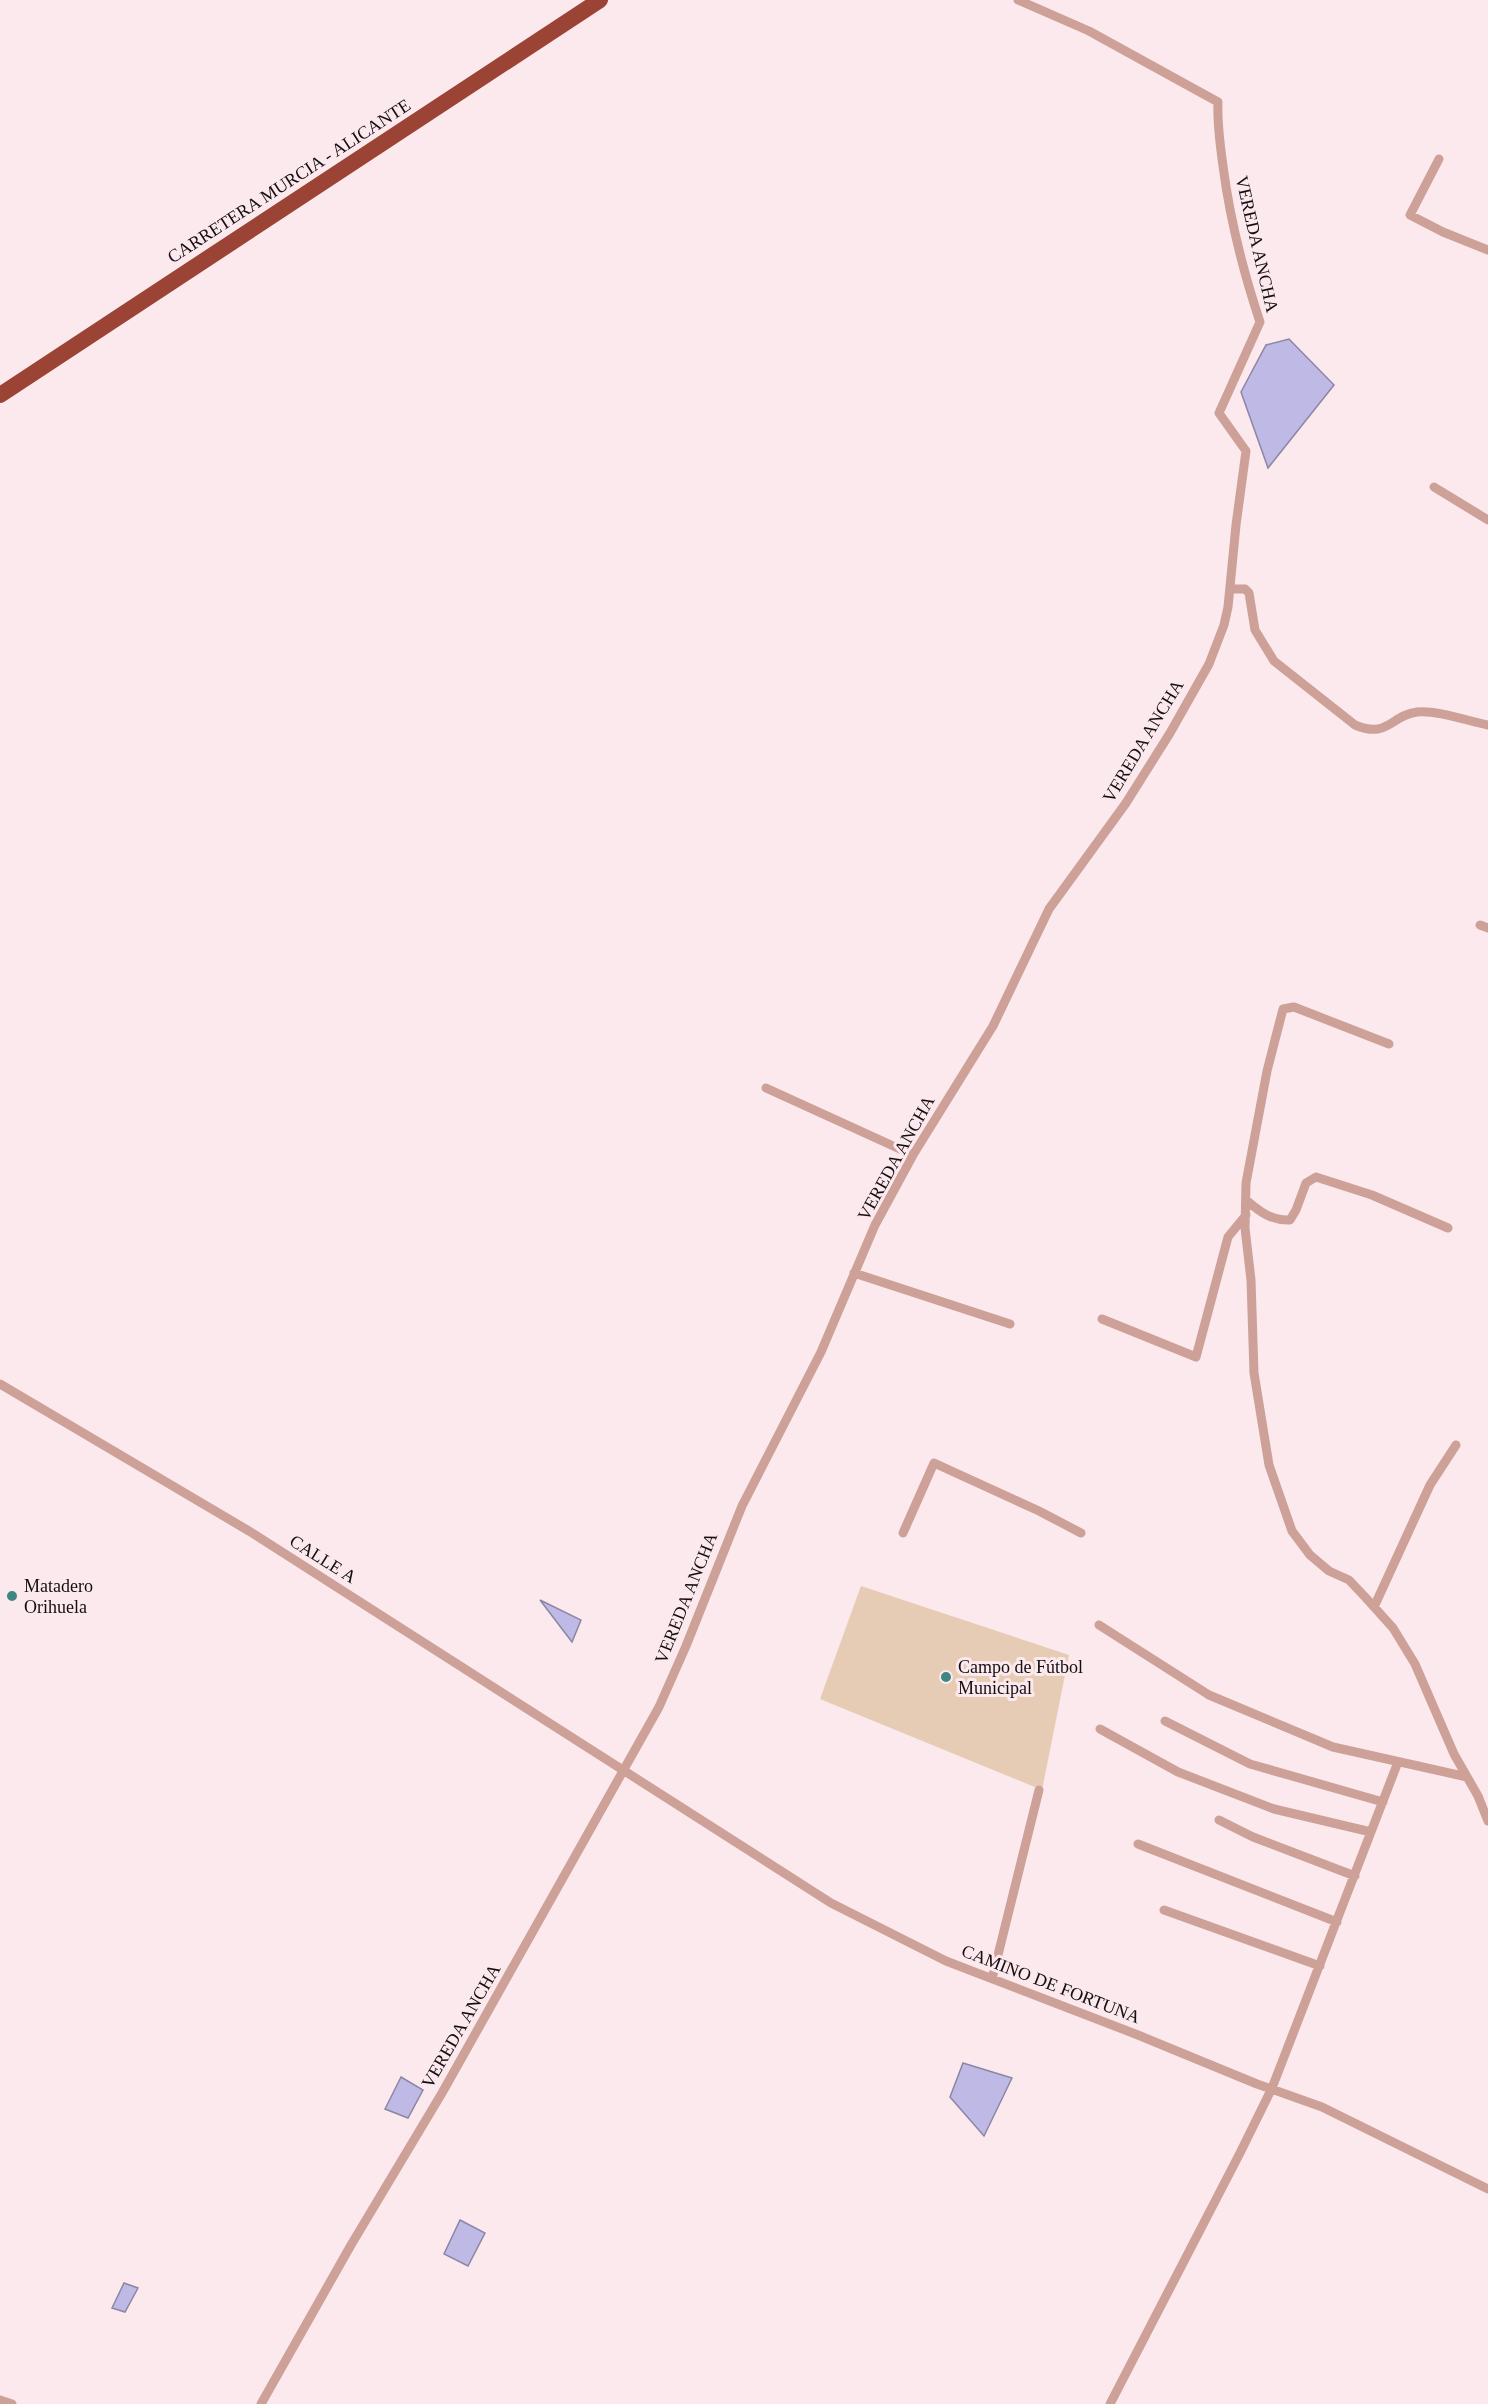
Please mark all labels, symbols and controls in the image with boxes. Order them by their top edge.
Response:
street label: CARRETERA MURCIA - ALICANTE [164,95,414,267]
street label: VEREDA ANCHA [1232,174,1282,314]
street label: VEREDA ANCHA [1099,676,1187,806]
street label: VEREDA ANCHA [853,1092,939,1224]
street label: VEREDA ANCHA [651,1530,721,1666]
street label: CALLE A [286,1531,360,1587]
place label: Matadero Orihuela [24,1576,93,1617]
marker: Matadero Orihuela [5,1589,19,1603]
place label: Campo de Fútbol Municipal [958,1657,1083,1698]
marker: Campo de Fútbol Municipal [939,1670,953,1684]
street label: CAMINO DE FORTUNA [959,1941,1143,2027]
street label: VEREDA ANCHA [417,1961,505,2091]

